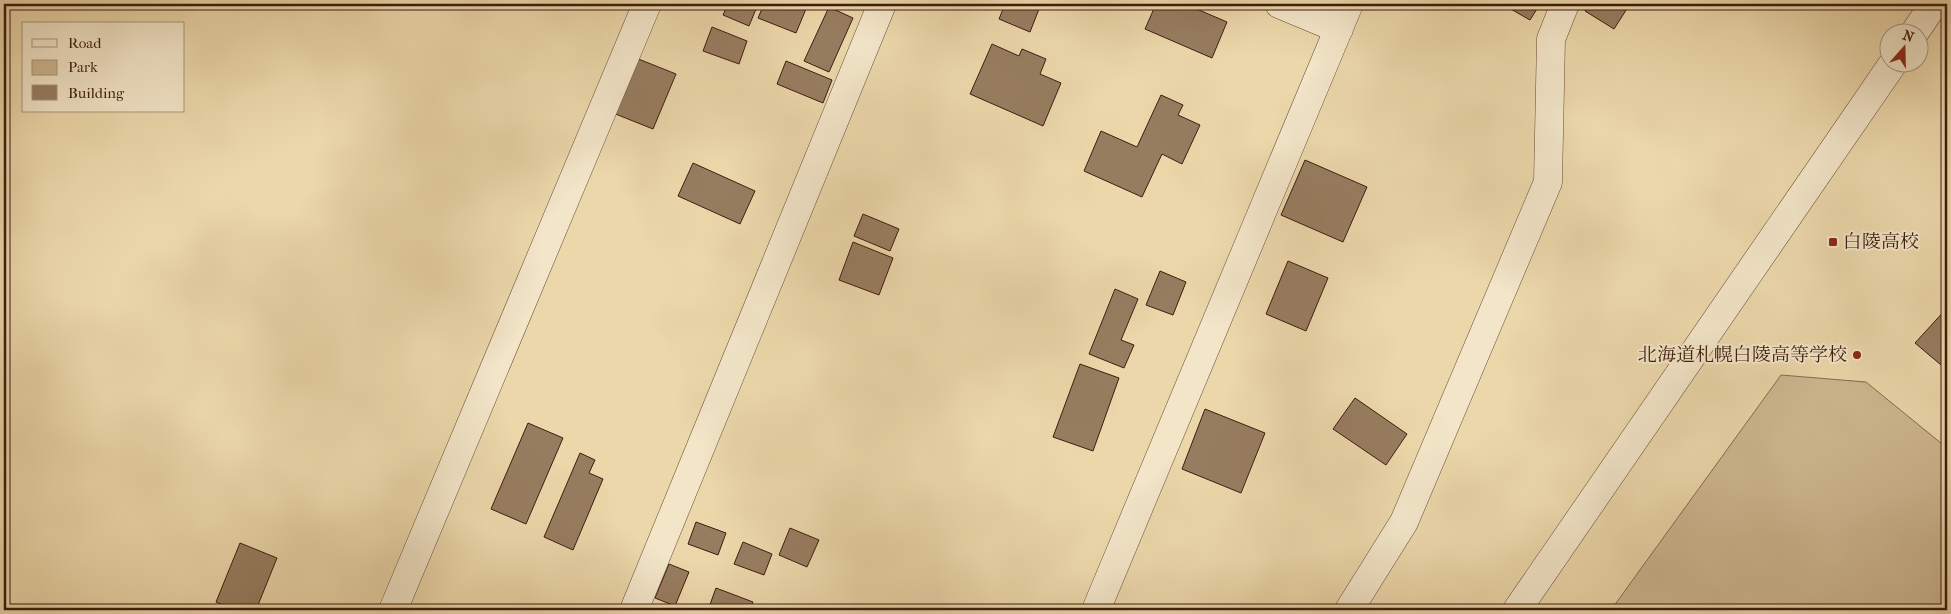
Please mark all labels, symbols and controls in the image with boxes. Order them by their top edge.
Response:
legend [22,22,185,112]
north arrow [1878,22,1928,72]
text: N [1900,26,1917,46]
text: Road [68,34,102,52]
text: Park [68,58,98,76]
text: Building [68,84,125,102]
place label: 白陵高校 [1843,231,1919,253]
marker: 白陵高校 [1827,236,1839,248]
place label: 北海道札幌白陵高等学校 [1638,344,1847,366]
marker: 北海道札幌白陵高等学校 [1851,349,1863,361]

